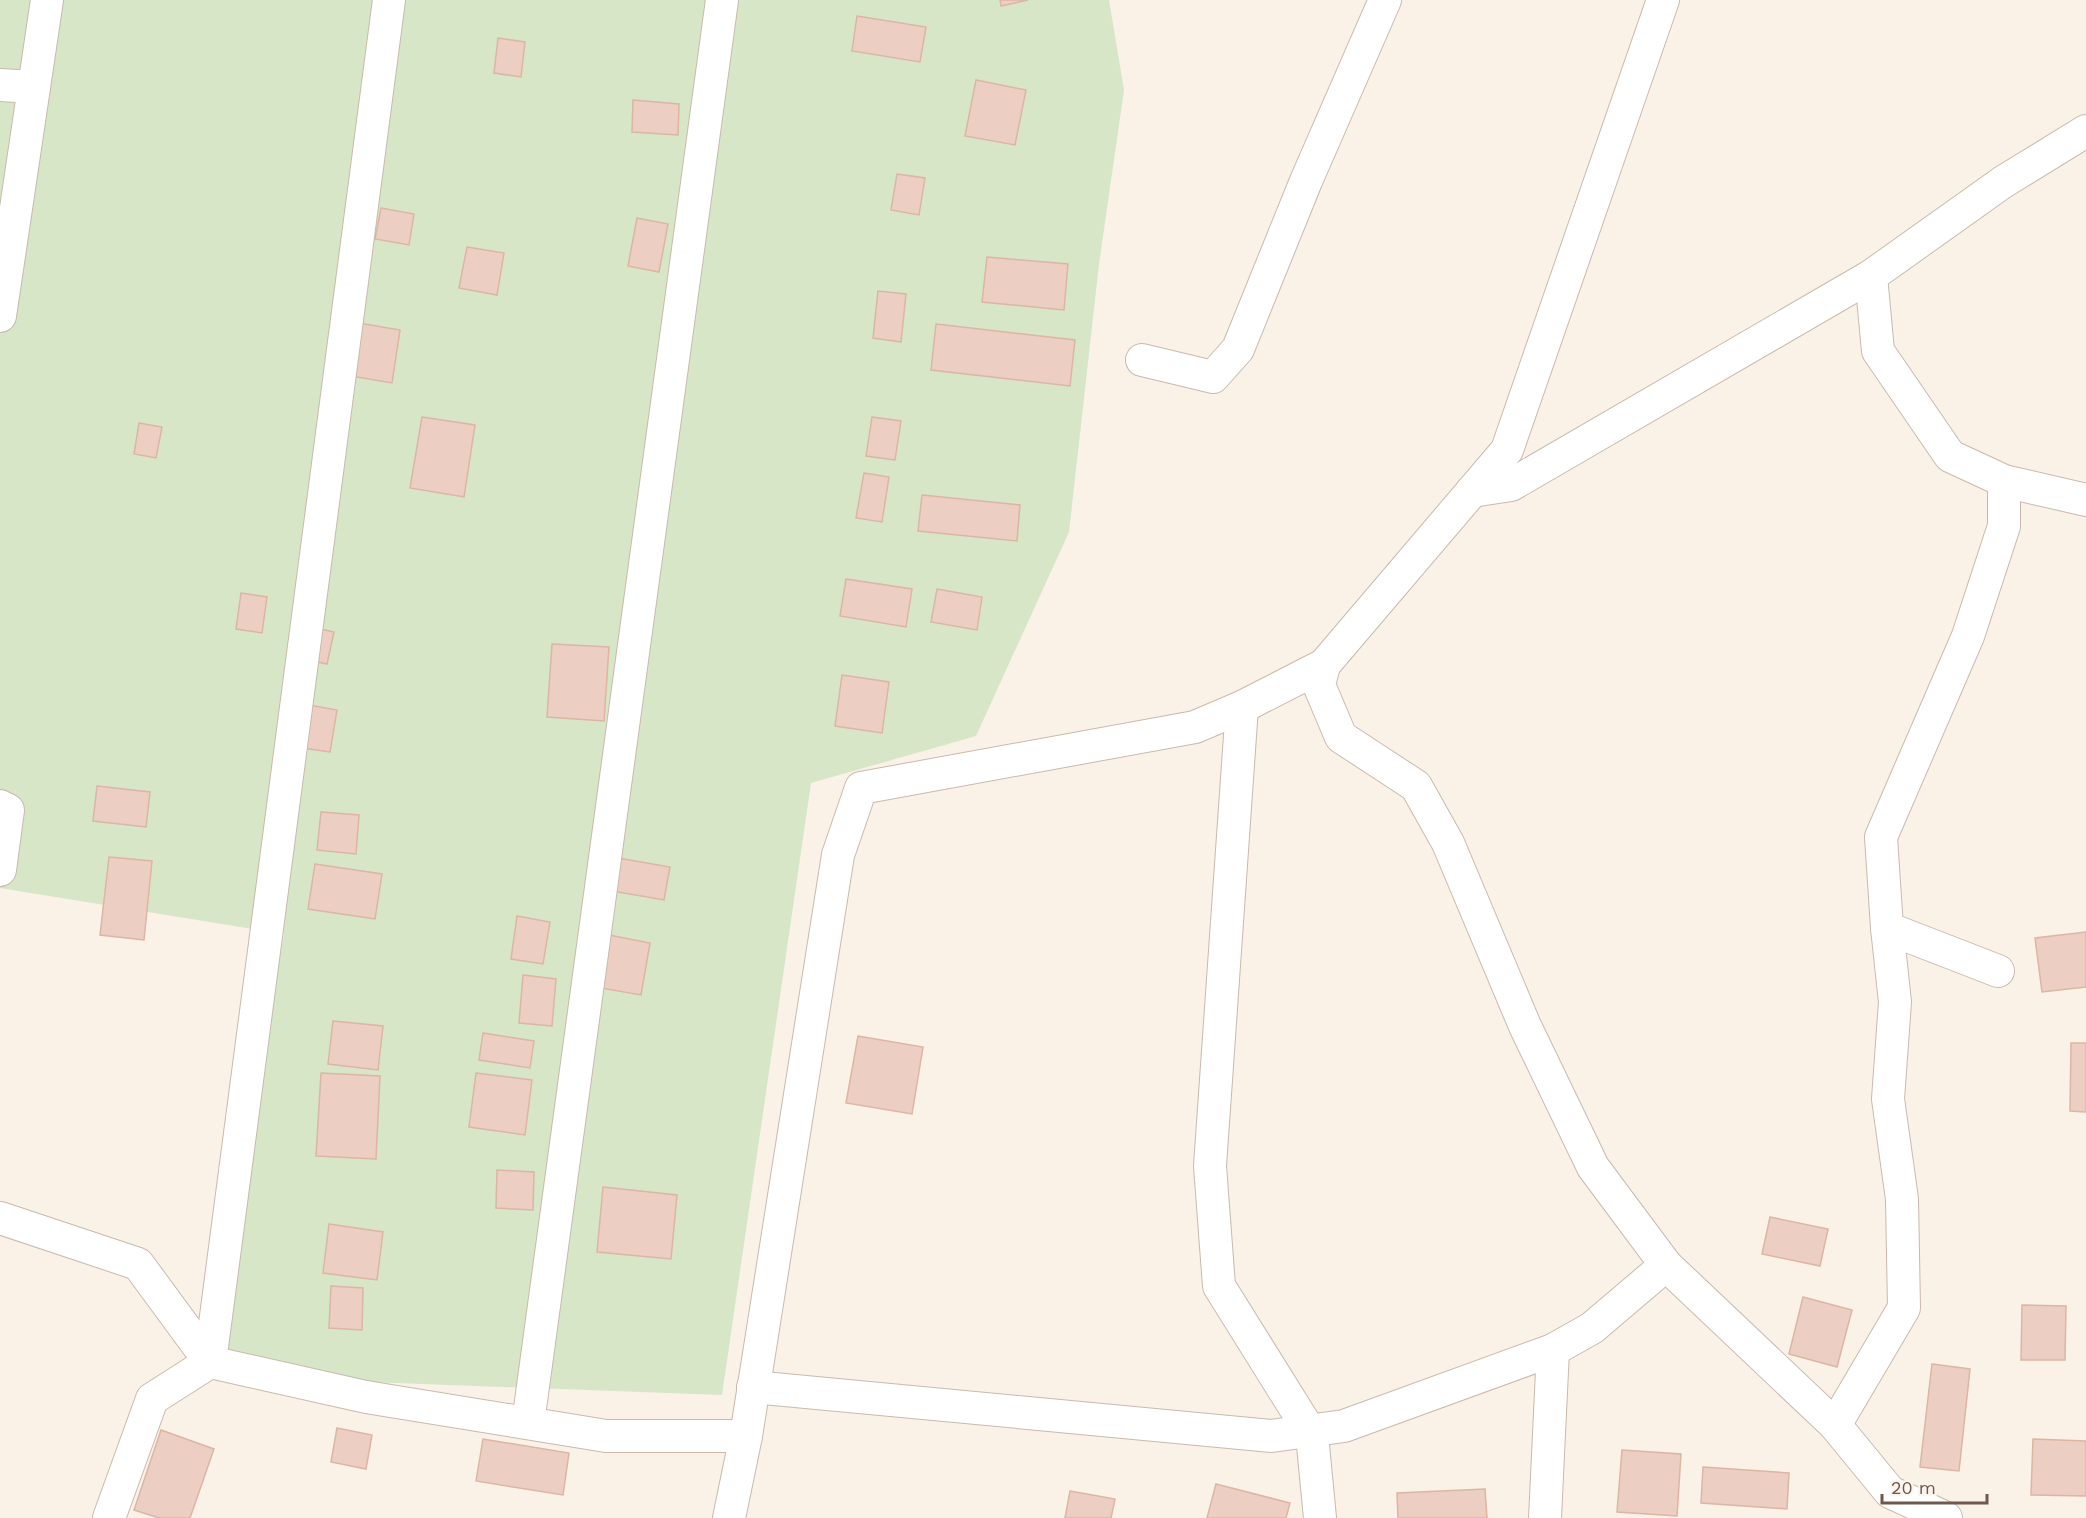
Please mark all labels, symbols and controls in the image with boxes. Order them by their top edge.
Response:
scale bar [1882,1467,1987,1505]
text: 20 m [1891,1477,1936,1498]

